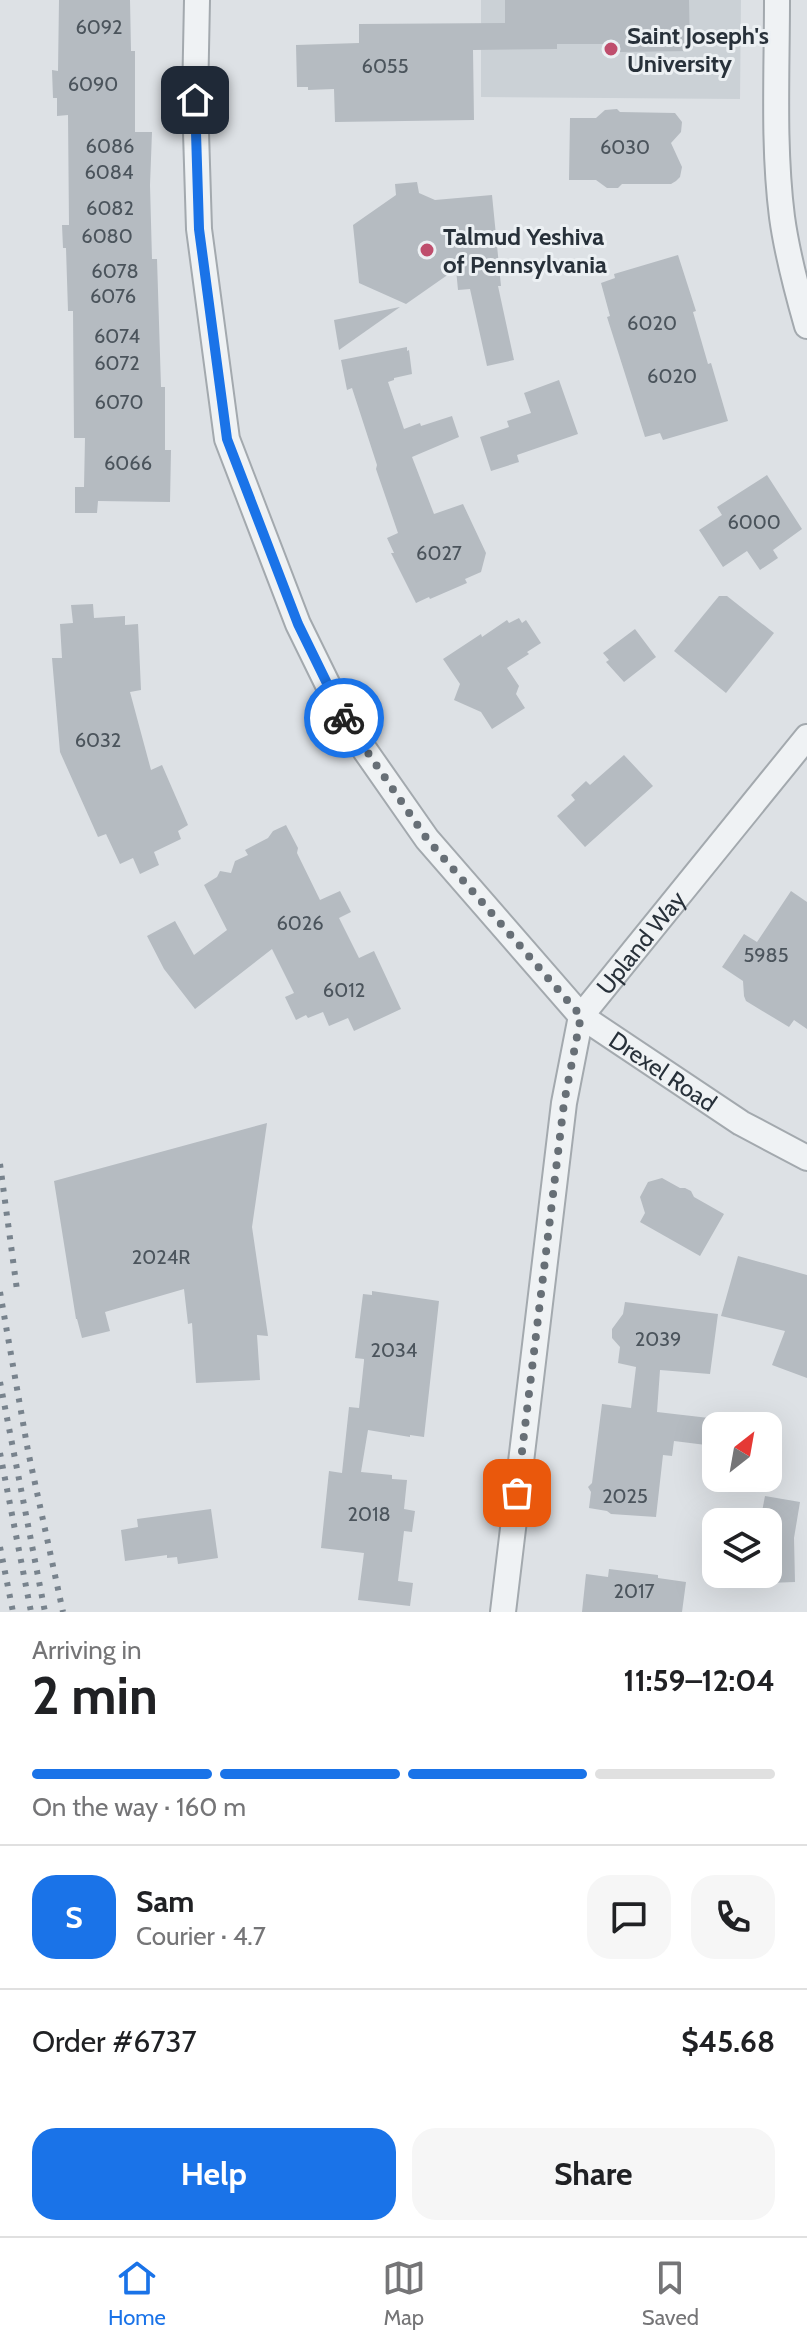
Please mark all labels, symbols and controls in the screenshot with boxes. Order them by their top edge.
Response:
house number: 6092 [75,15,123,39]
place label: Saint Joseph's University [627,21,769,78]
marker: Saint Joseph's University [602,40,620,58]
house number: 6055 [362,54,408,78]
pin [161,66,229,134]
house number: 6090 [68,72,118,96]
icon: home [173,78,217,122]
house number: 6086 [86,134,134,158]
house number: 6030 [600,135,650,159]
house number: 6084 [85,160,134,184]
house number: 6082 [86,196,134,220]
place label: Talmud Yeshiva of Pennsylvania [443,222,607,279]
house number: 6080 [81,224,133,248]
marker: Talmud Yeshiva of Pennsylvania [418,241,436,259]
house number: 6078 [91,259,139,283]
house number: 6076 [90,284,136,308]
house number: 6020 [627,311,677,335]
house number: 6074 [94,324,140,348]
house number: 6072 [94,351,140,375]
house number: 6020 [647,364,697,388]
house number: 6070 [95,390,143,414]
house number: 6066 [104,451,152,475]
house number: 6000 [727,510,781,534]
house number: 6027 [416,541,462,565]
courier [304,678,384,758]
icon: bike [322,696,366,740]
house number: 6032 [75,728,121,752]
street label: Upland Way [590,885,691,1000]
house number: 6026 [276,911,324,935]
house number: 5985 [743,943,789,967]
house number: 6012 [323,978,365,1002]
street label: Drexel Road [604,1025,722,1117]
house number: 2024R [132,1245,190,1269]
house number: 2039 [635,1327,681,1351]
house number: 2034 [371,1338,418,1362]
north arrow [702,1412,782,1492]
map controls [702,1412,782,1588]
pin [483,1459,551,1527]
icon: bag [495,1471,539,1515]
house number: 2025 [602,1484,648,1508]
house number: 2018 [347,1502,391,1526]
button: layers [702,1508,782,1588]
house number: 2017 [613,1579,655,1603]
text: Arriving in [32,1634,142,1666]
text: 11:59–12:04 [624,1662,775,1699]
text: 2 min [32,1664,158,1727]
text: On the way · 160 m [32,1791,246,1823]
button: chat [587,1875,671,1959]
button: phone [691,1875,775,1959]
text: Sam [136,1883,194,1920]
text: S [65,1899,83,1936]
text: Courier · 4.7 [136,1920,266,1952]
text: Order #6737 [32,2023,197,2060]
text: $45.68 [681,2023,775,2060]
button: Help [32,2128,396,2220]
button: Share [412,2128,775,2220]
tab: Home [108,2256,166,2331]
tab: Map [382,2256,426,2331]
tab: Saved [642,2256,699,2331]

